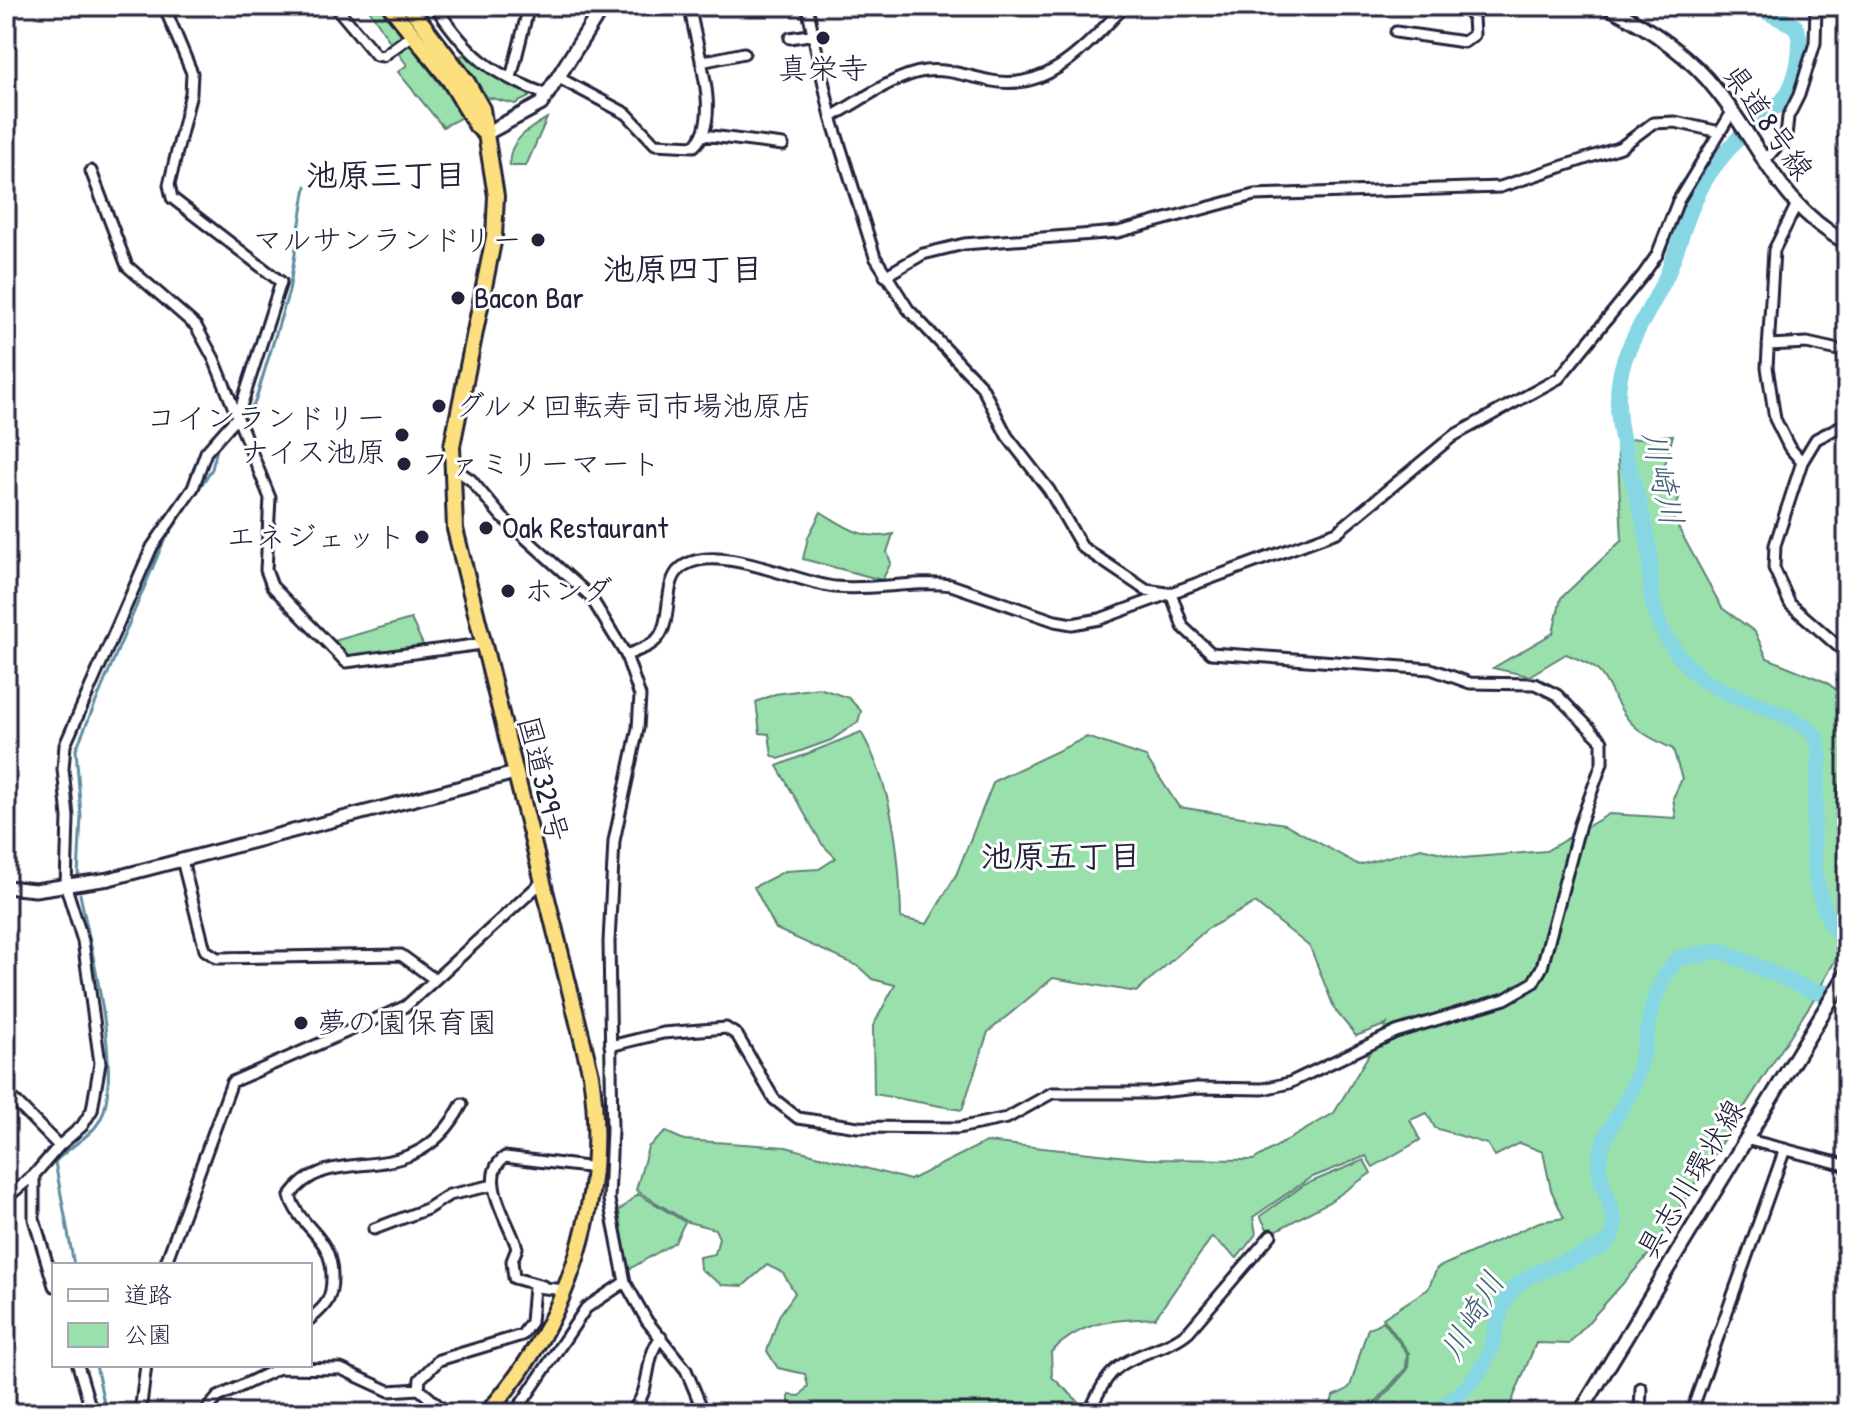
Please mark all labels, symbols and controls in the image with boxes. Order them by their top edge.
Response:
marker: 真栄寺 [814,29,832,47]
place label: 真栄寺 [778,48,868,88]
street label: 県道8号線 [1714,55,1823,187]
district label: 池原三丁目 [306,153,466,196]
place label: マルサンランドリー [253,219,522,259]
marker: マルサンランドリー [529,231,547,249]
district label: 池原四丁目 [603,247,763,290]
place label: Bacon Bar [474,277,584,317]
marker: Bacon Bar [449,289,467,307]
place label: グルメ回転寿司市場池原店 [455,385,813,425]
place label: コインランドリー ナイス池原 [146,397,386,471]
marker: グルメ回転寿司市場池原店 [430,397,448,415]
marker: コインランドリー ナイス池原 [393,426,411,444]
water label: 川崎川 [1632,426,1695,529]
place label: ファミリーマート [420,443,661,483]
marker: ファミリーマート [395,455,413,473]
place label: Oak Restaurant [502,507,669,547]
place label: エネジェット [226,516,406,556]
marker: Oak Restaurant [477,519,495,537]
marker: エネジェット [413,528,431,546]
place label: ホンダ [524,570,613,610]
marker: ホンダ [499,582,517,600]
street label: 国道329号 [509,712,579,846]
district label: 池原五丁目 [981,834,1141,877]
place label: 夢の園保育園 [317,1002,497,1042]
marker: 夢の園保育園 [292,1014,310,1032]
street label: 具志川環状線 [1627,1091,1754,1266]
legend [52,1263,312,1367]
water label: 川崎川 [1429,1263,1514,1368]
text: 道路 [124,1278,172,1310]
text: 公園 [124,1318,172,1350]

